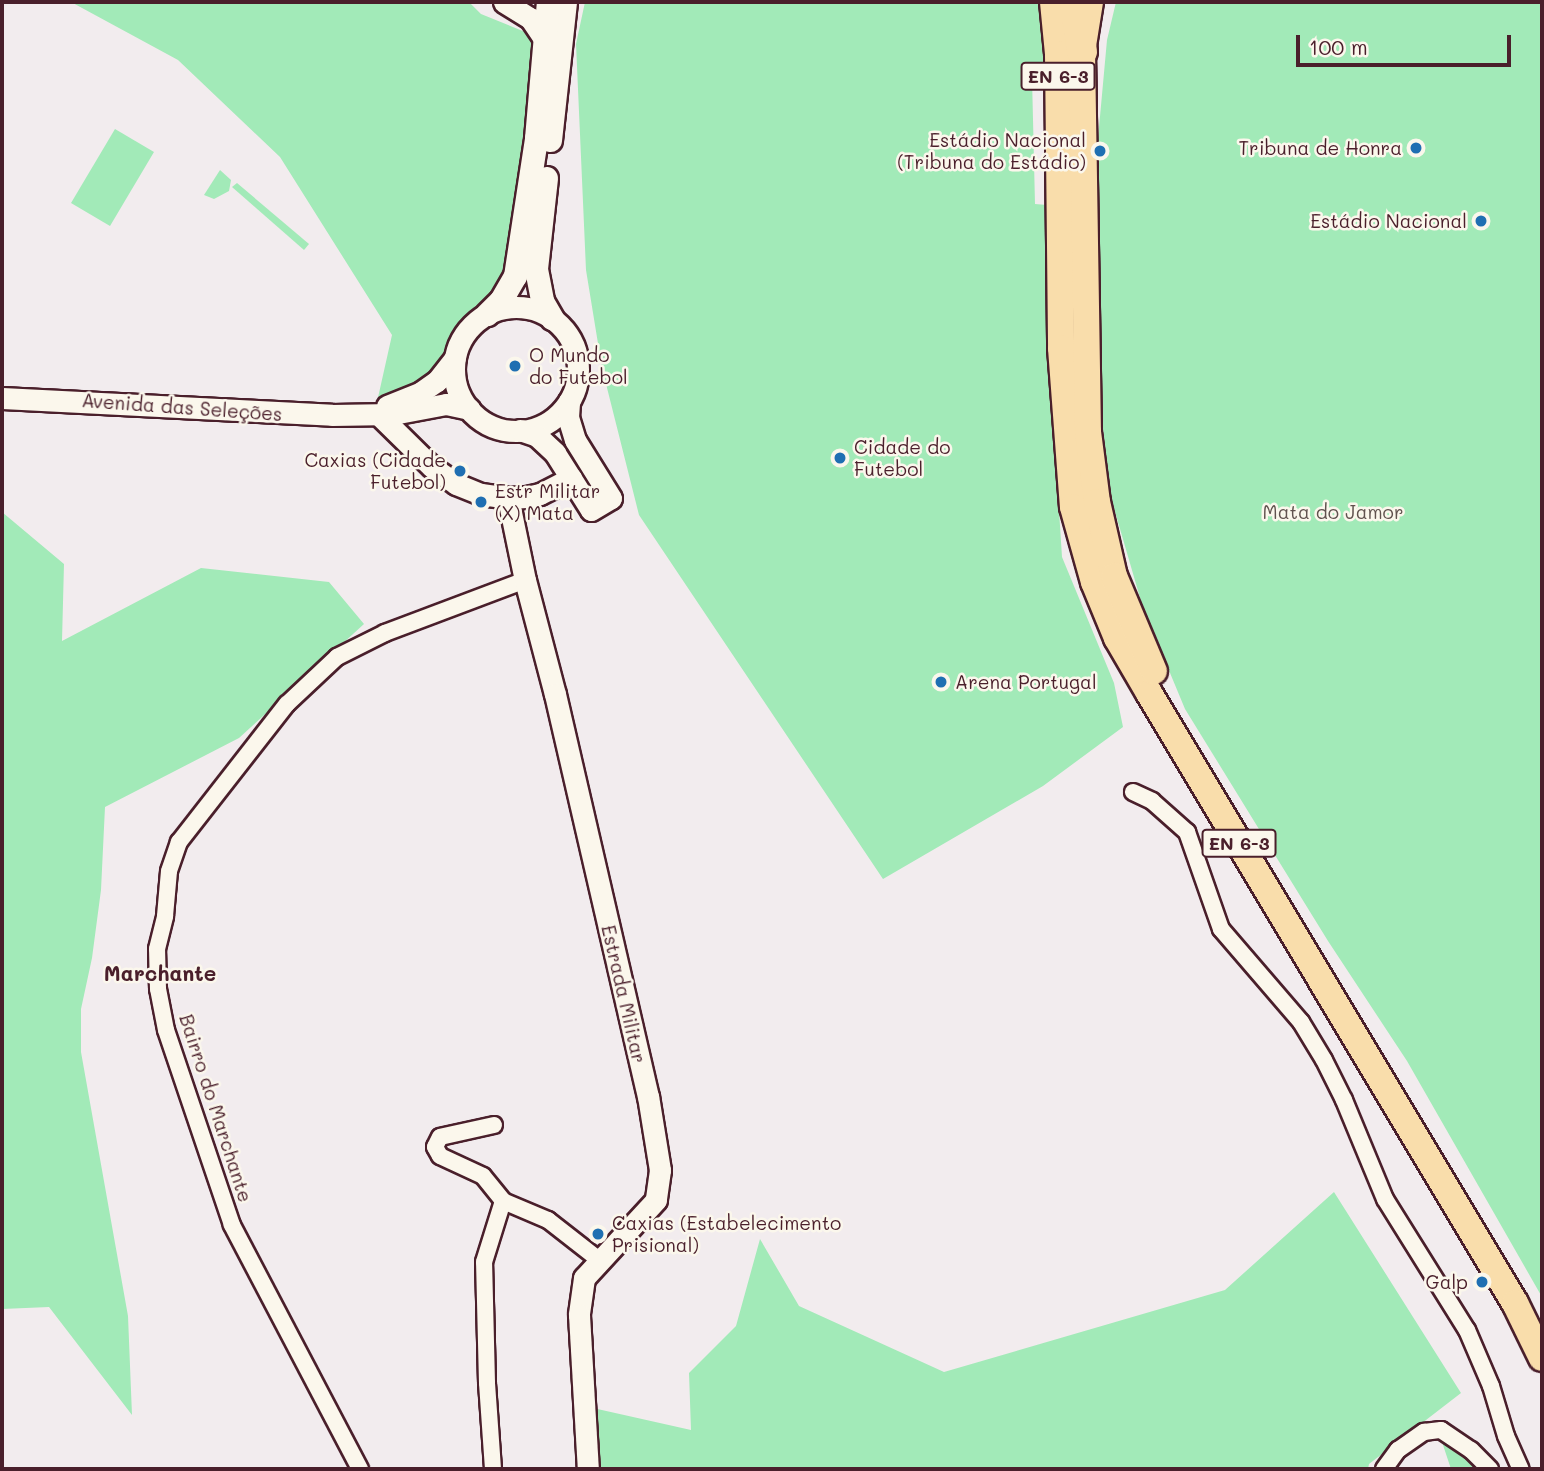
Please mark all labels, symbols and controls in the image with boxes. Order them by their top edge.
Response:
scale bar [1299,21,1514,65]
text: 100 m [1309,33,1368,60]
road number: EN 6-3 [1020,62,1096,90]
place label: Estádio Nacional (Tribuna do Estádio) [897,129,1086,173]
place label: Tribuna de Honra [1239,137,1402,159]
marker: Tribuna de Honra [1408,140,1424,156]
marker: Estádio Nacional (Tribuna do Estádio) [1092,143,1108,159]
place label: Estádio Nacional [1310,210,1467,232]
marker: Estádio Nacional [1473,213,1489,229]
place label: O Mundo do Futebol [529,344,628,388]
marker: O Mundo do Futebol [507,358,523,374]
street label: Avenida das Seleções [81,389,283,425]
place label: Cidade do Futebol [854,436,950,480]
place label: Caxias (Cidade Futebol) [304,449,446,493]
marker: Cidade do Futebol [832,450,848,466]
marker: Caxias (Cidade Futebol) [452,463,468,479]
place label: Estr Militar (X) Mata [495,480,600,524]
marker: Estr Militar (X) Mata [473,494,489,510]
park label: Mata do Jamor [1263,501,1403,523]
place label: Arena Portugal [955,671,1097,693]
marker: Arena Portugal [933,674,949,690]
road number: EN 6-3 [1200,828,1278,858]
street label: Estrada Militar [597,923,651,1065]
district label: Marchante [104,960,216,986]
street label: Bairro do Marchante [175,1011,257,1205]
place label: Caxias (Estabelecimento Prisional) [612,1212,841,1256]
marker: Caxias (Estabelecimento Prisional) [590,1226,606,1242]
place label: Galp [1426,1271,1468,1293]
marker: Galp [1474,1274,1490,1290]

